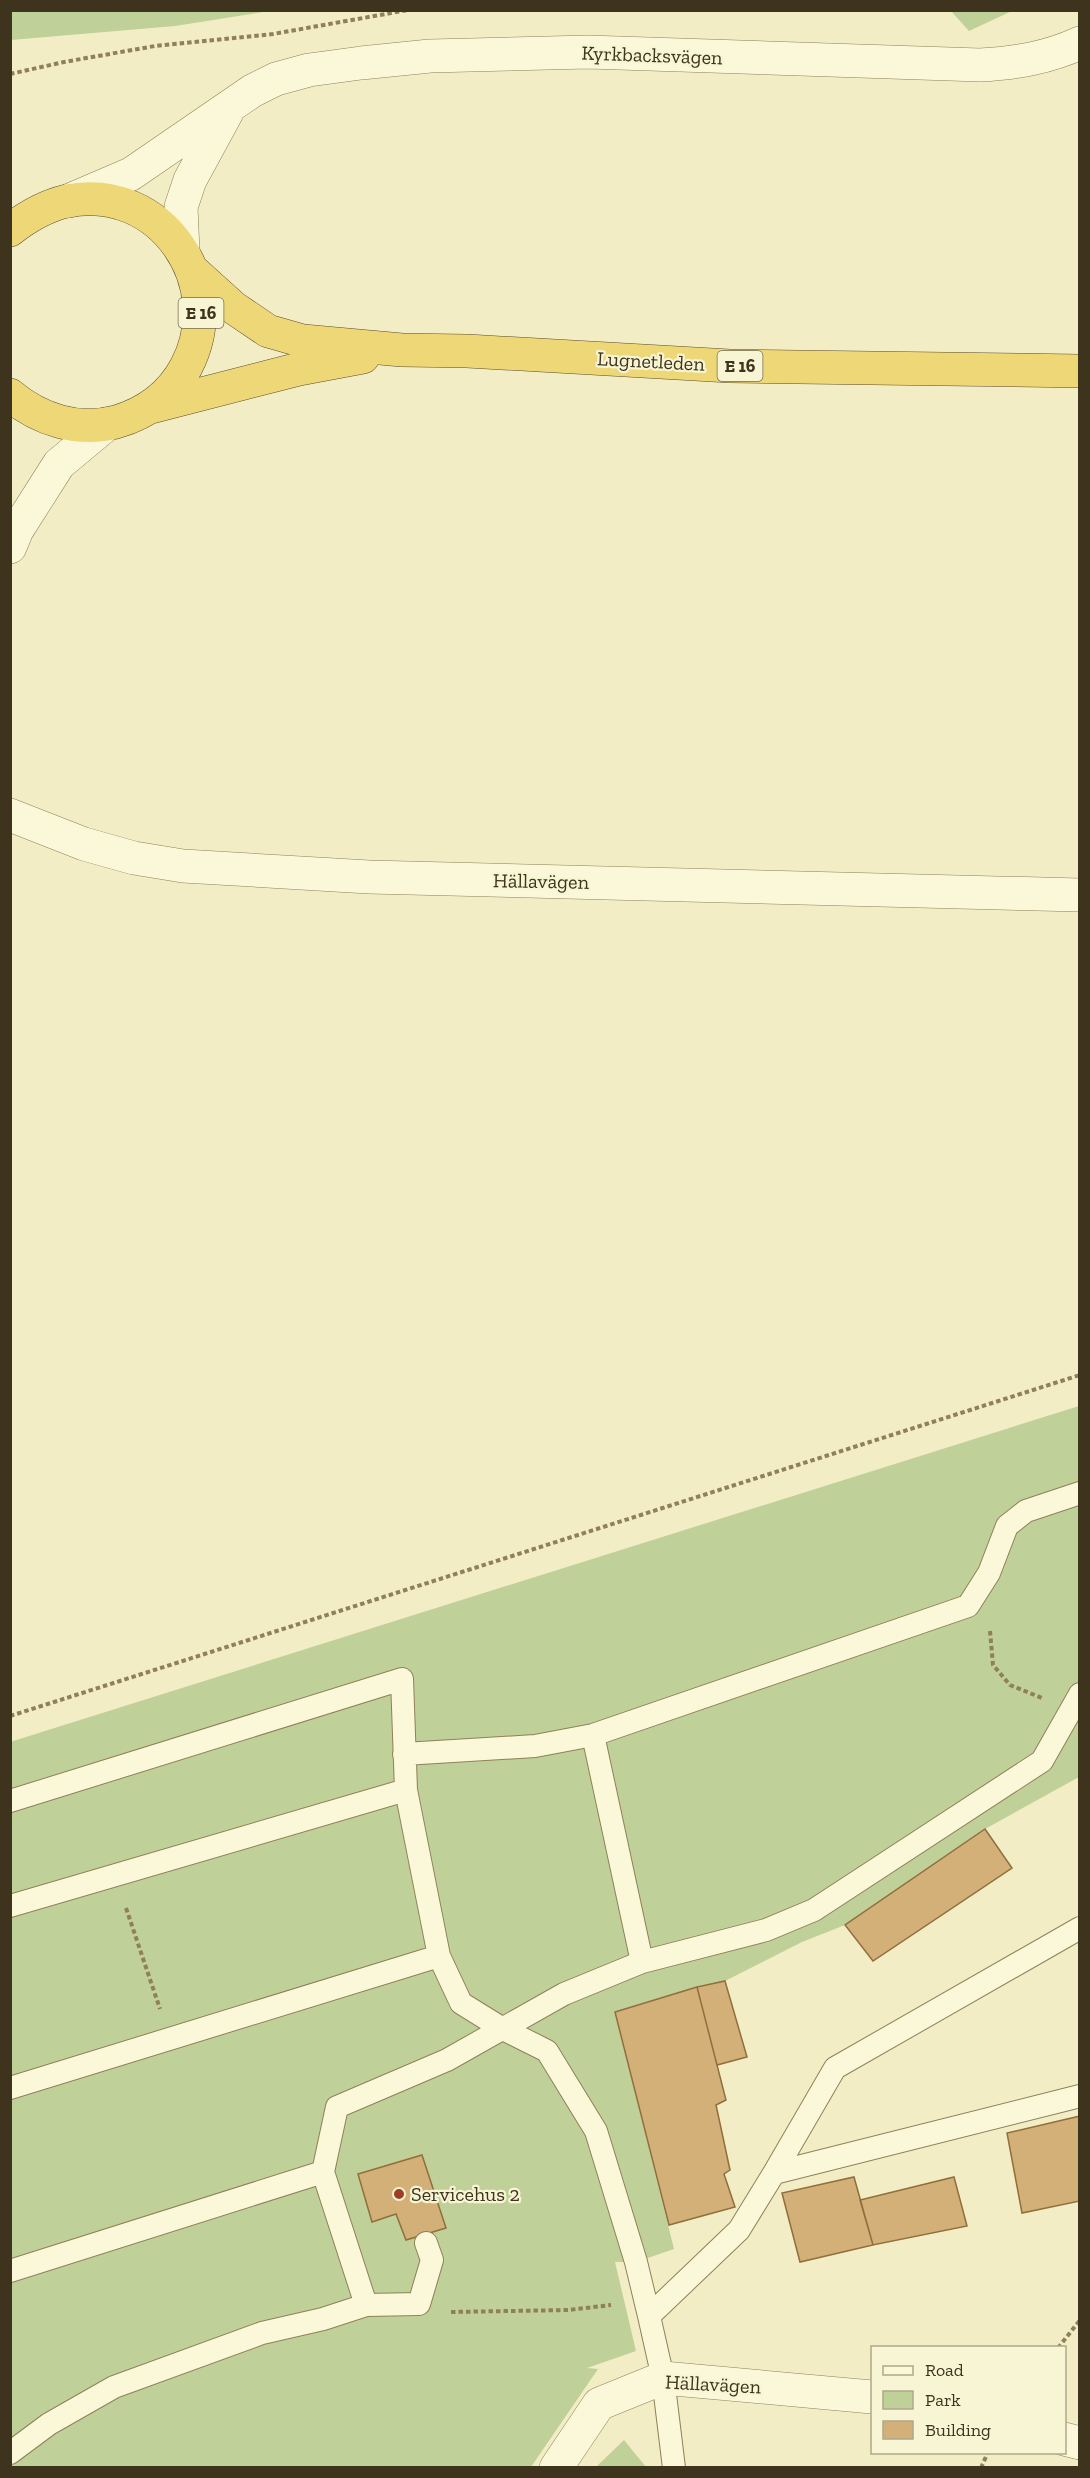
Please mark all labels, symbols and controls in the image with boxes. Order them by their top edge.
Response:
street label: Kyrkbacksvägen [581,41,723,69]
road number: E 16 [178,298,224,328]
street label: Lugnetleden [597,346,706,376]
road number: E 16 [718,351,762,381]
street label: Hällavägen [493,868,590,894]
place label: Servicehus 2 [411,2182,520,2206]
marker: Servicehus 2 [392,2187,406,2201]
legend [871,2346,1066,2454]
text: Road [925,2359,964,2381]
street label: Hällavägen [664,2370,762,2399]
text: Park [925,2389,961,2411]
text: Building [925,2419,991,2441]

